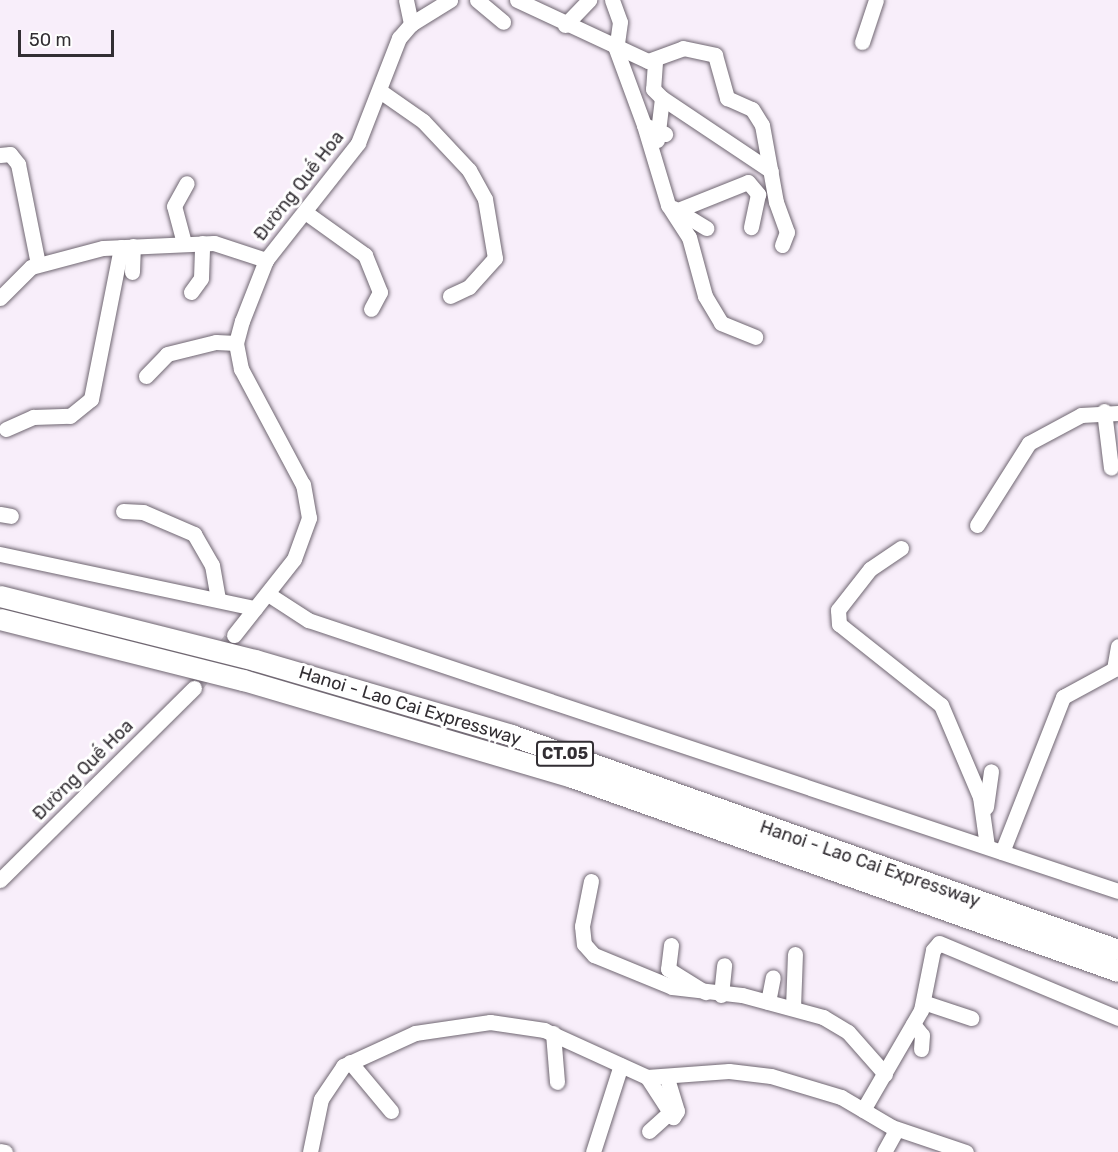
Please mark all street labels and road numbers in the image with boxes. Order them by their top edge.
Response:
street label: Đường Quế Hoa [250,127,348,245]
street label: Hanoi - Lao Cai Expressway [296,662,524,750]
street label: Đường Quế Hoa [28,715,138,825]
road number: CT.05 [535,741,595,767]
street label: Hanoi - Lao Cai Expressway [757,816,983,912]

